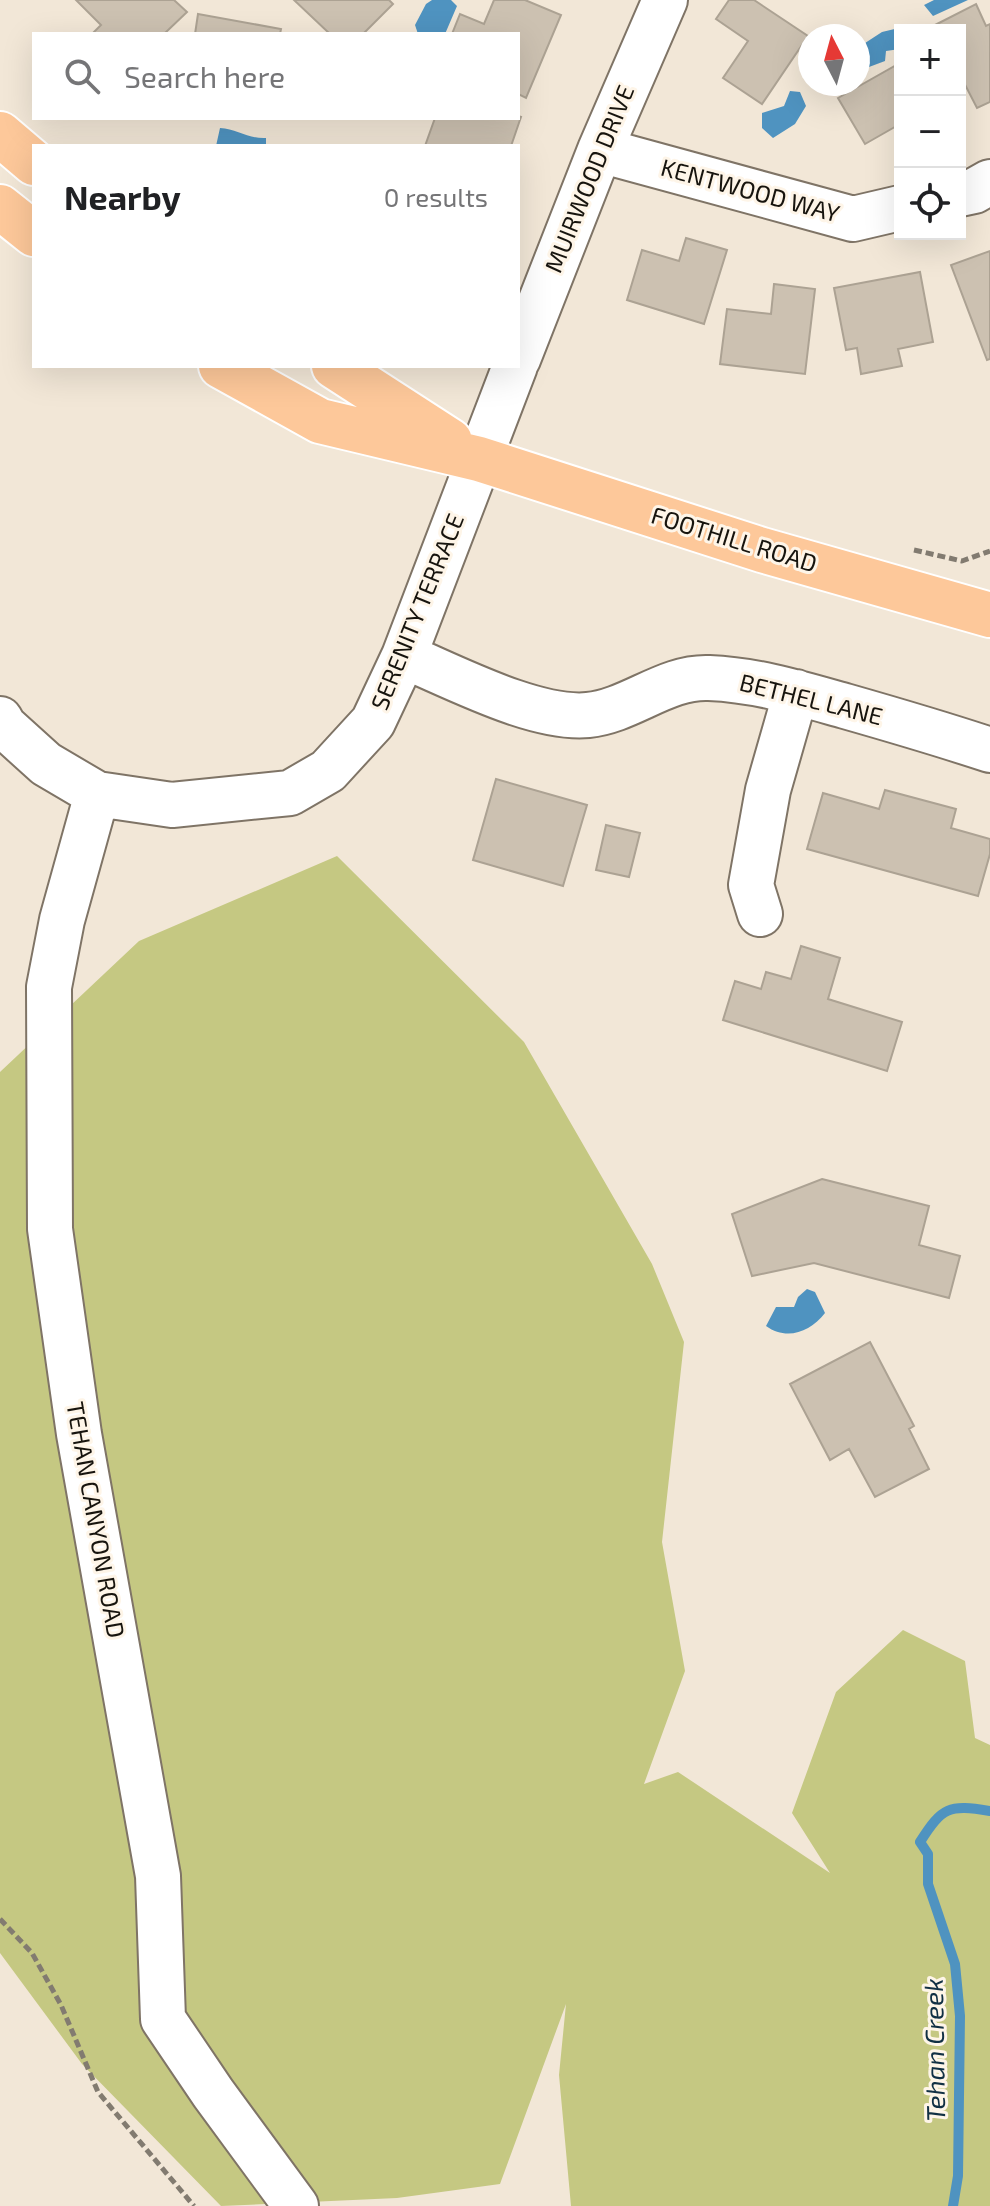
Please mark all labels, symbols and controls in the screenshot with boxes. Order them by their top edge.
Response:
north arrow [798,24,870,96]
map controls [894,24,966,240]
button: + [894,24,966,96]
search box [32,32,520,120]
icon: search [60,54,104,98]
text: Search here [124,58,285,94]
street label: MUIRWOOD DRIVE [538,81,639,276]
button: − [894,96,966,168]
street label: KENTWOOD WAY [658,152,843,227]
button: locate [894,168,966,240]
text: Nearby [64,176,181,217]
text: 0 results [384,181,488,212]
street label: FOOTHILL ROAD [648,500,821,578]
street label: SERENITY TERRACE [364,509,469,714]
street label: BETHEL LANE [737,667,886,730]
street label: TEHAN CANYON ROAD [61,1399,132,1640]
water label: Tehan Creek [917,1978,950,2122]

